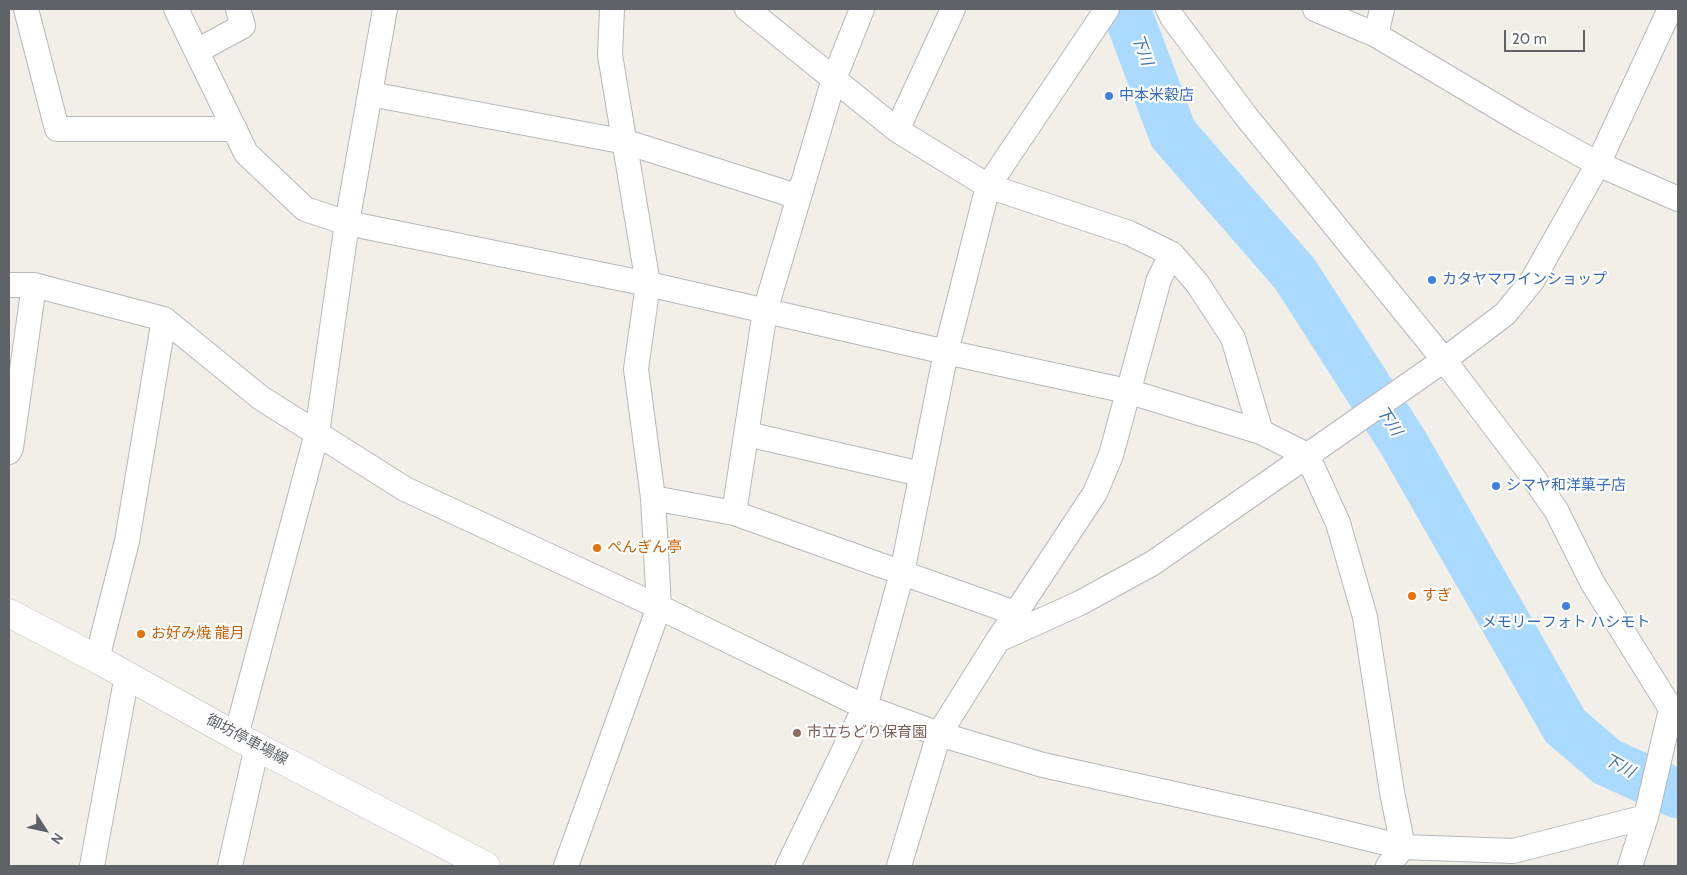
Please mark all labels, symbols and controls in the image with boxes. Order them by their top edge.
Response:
scale bar [1507,20,1588,52]
text: 20 m [1512,30,1547,48]
water label: 下川 [1128,32,1156,68]
place label: 中本米穀店 [1119,87,1194,105]
marker: 中本米穀店 [1103,90,1115,102]
place label: カタヤマワインショップ [1442,271,1607,289]
marker: カタヤマワインショップ [1426,274,1438,286]
water label: 下川 [1372,402,1406,440]
place label: シマヤ和洋菓子店 [1506,477,1626,495]
marker: シマヤ和洋菓子店 [1490,480,1502,492]
place label: ぺんぎん亭 [607,539,682,557]
marker: ぺんぎん亭 [591,542,603,554]
place label: すぎ [1422,587,1452,605]
marker: すぎ [1406,590,1418,602]
marker: メモリーフォト ハシモト [1560,600,1572,612]
place label: メモリーフォト ハシモト [1482,614,1650,632]
place label: お好み焼 龍月 [151,625,244,643]
marker: お好み焼 龍月 [135,628,147,640]
street label: 御坊停車場線 [203,711,291,769]
place label: 市立ちどり保育園 [807,724,927,742]
marker: 市立ちどり保育園 [791,727,803,739]
water label: 下川 [1600,750,1638,782]
north arrow [20,805,70,855]
text: N [47,829,68,848]

